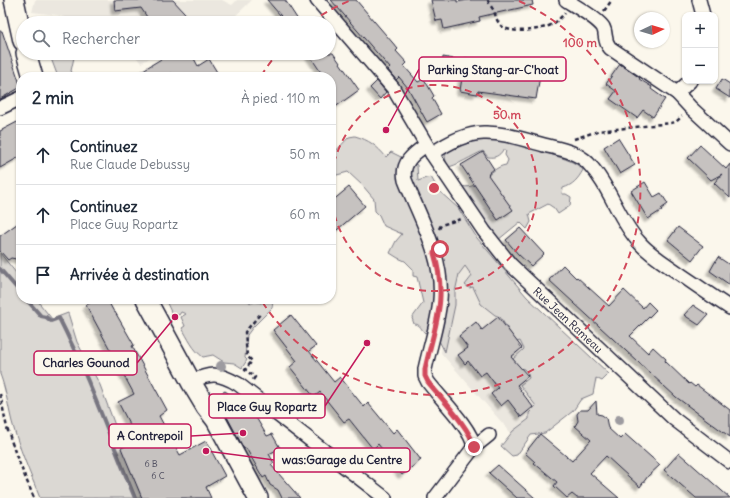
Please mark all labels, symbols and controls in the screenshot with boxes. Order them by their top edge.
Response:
north arrow [634,12,670,48]
map controls [682,12,718,84]
button: + [682,12,718,48]
search box [16,16,336,60]
icon: search [30,27,52,49]
text: Rechercher [62,29,140,48]
text: 100 m [563,35,597,50]
button: − [682,48,718,84]
callout: Parking Stang-ar-C'hoat [419,57,566,81]
text: Parking Stang-ar-C'hoat [428,62,559,78]
text: 2 min [32,87,74,109]
text: À pied · 110 m [241,90,320,107]
text: 50 m [493,107,522,122]
text: Continuez [70,137,138,156]
icon: ahead [32,144,54,166]
text: 50 m [289,146,320,163]
text: Rue Claude Debussy [70,156,190,173]
centre of rings [427,181,441,195]
text: Continuez [70,197,138,216]
icon: ahead [32,204,54,226]
text: 60 m [289,206,320,223]
text: Place Guy Ropartz [70,216,178,233]
route start [431,240,449,258]
icon: arrive [32,264,54,286]
text: Arrivée à destination [70,265,209,284]
street label: Rue Jean Rameau [530,284,606,356]
callout: Charles Gounod [34,351,137,375]
text: Charles Gounod [42,355,130,370]
callout: Place Guy Ropartz [209,394,325,418]
text: Place Guy Ropartz [217,399,317,415]
callout: A Contrepoil [109,424,191,448]
text: A Contrepoil [117,428,183,444]
route end [465,438,483,456]
callout: was:Garage du Centre [274,448,410,472]
text: was:Garage du Centre [282,452,403,468]
house number: 6 B [144,458,158,469]
house number: 6 C [151,470,165,481]

